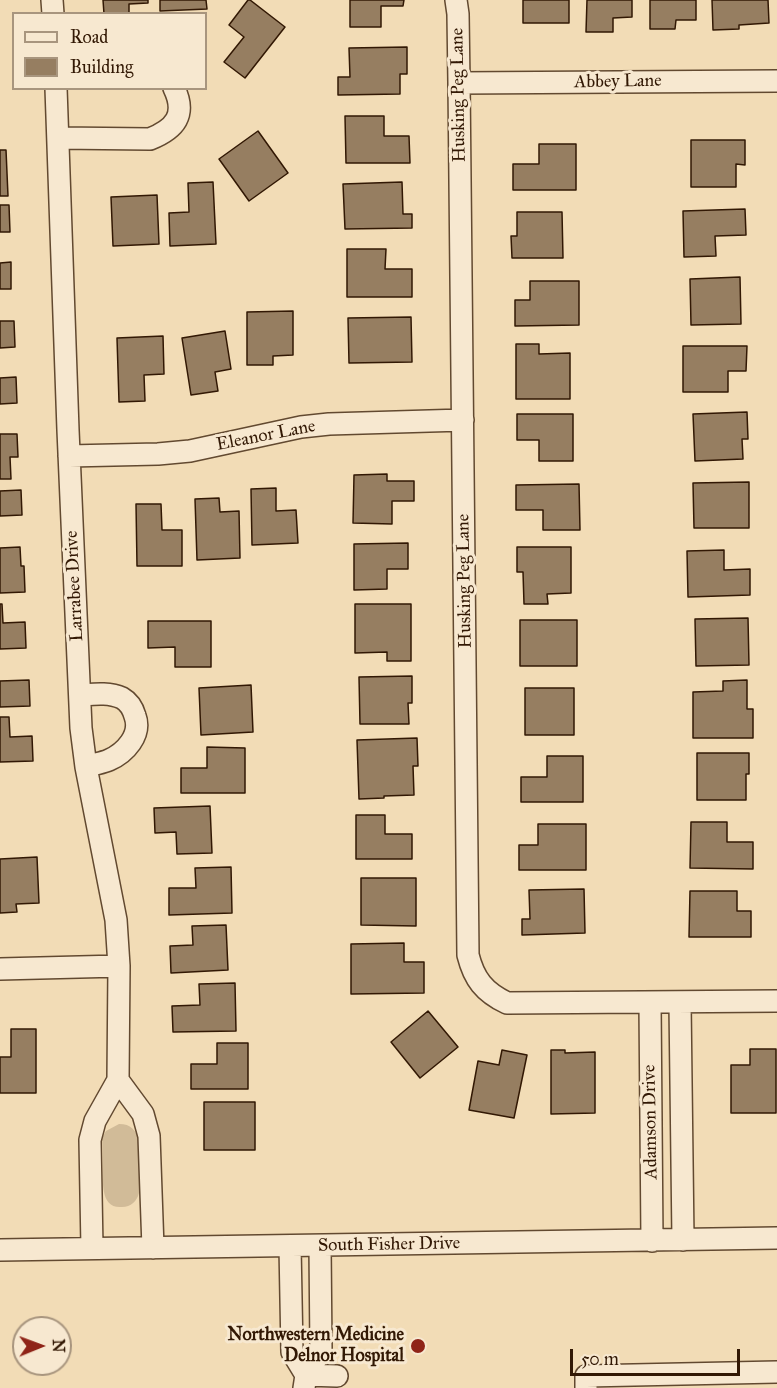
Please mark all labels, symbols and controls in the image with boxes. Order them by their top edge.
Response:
legend [12,12,207,90]
text: Road [70,26,108,48]
street label: Husking Peg Lane [447,28,471,162]
text: Building [70,56,133,78]
street label: Abbey Lane [574,70,662,94]
street label: Eleanor Lane [215,416,317,456]
street label: Husking Peg Lane [453,514,477,648]
street label: Larrabee Drive [61,530,89,642]
street label: Adamson Drive [639,1064,663,1180]
street label: South Fisher Drive [318,1233,460,1257]
north arrow [12,1316,72,1376]
place label: Northwestern Medicine Delnor Hospital [227,1325,404,1368]
marker: Northwestern Medicine Delnor Hospital [409,1337,427,1355]
scale bar [573,1337,742,1375]
text: N [49,1339,68,1353]
text: 50 m [581,1348,619,1370]

